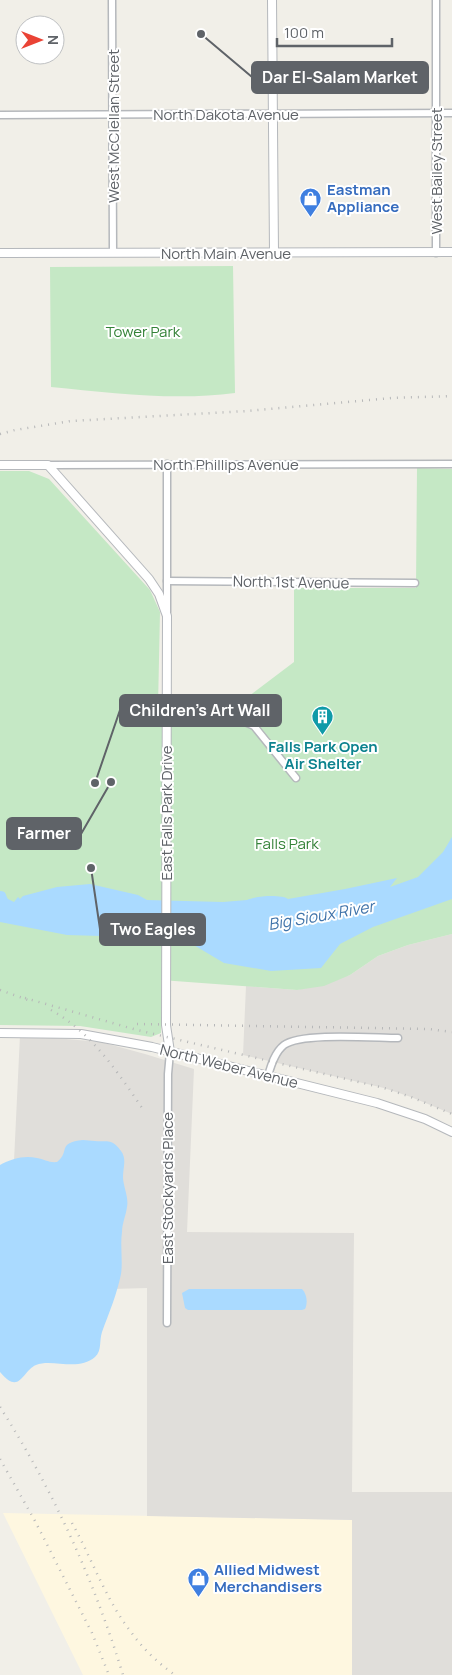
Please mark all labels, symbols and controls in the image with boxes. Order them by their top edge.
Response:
north arrow [15,15,65,65]
scale bar [277,15,392,47]
text: 100 m [284,22,324,43]
text: N [44,35,63,45]
street label: West McClellan Street [103,49,124,203]
callout: Dar El-Salam Market [252,62,428,93]
text: Dar El-Salam Market [262,66,418,88]
street label: North Dakota Avenue [153,104,299,125]
street label: West Bailey Street [426,108,447,234]
place label: Eastman Appliance [327,179,399,217]
shop icon: Eastman Appliance [299,186,323,217]
street label: North Main Avenue [161,243,291,264]
park label: Tower Park [106,321,181,342]
street label: North Phillips Avenue [153,454,299,475]
street label: North 1st Avenue [233,570,350,594]
callout: Children's Art Wall [120,695,281,726]
text: Children's Art Wall [129,699,271,721]
building icon: Falls Park Open Air Shelter [311,705,335,736]
place label: Falls Park Open Air Shelter [268,736,378,774]
street label: East Falls Park Drive [156,745,177,881]
callout: Farmer [7,818,81,849]
text: Farmer [17,822,71,844]
park label: Falls Park [255,833,319,854]
water label: Big Sioux River [266,894,378,935]
callout: Two Eagles [100,914,205,945]
text: Two Eagles [110,918,196,940]
street label: North Weber Avenue [158,1039,301,1093]
street label: East Stockyards Place [157,1112,178,1264]
place label: Allied Midwest Merchandisers [214,1559,322,1597]
shop icon: Allied Midwest Merchandisers [186,1566,210,1597]

